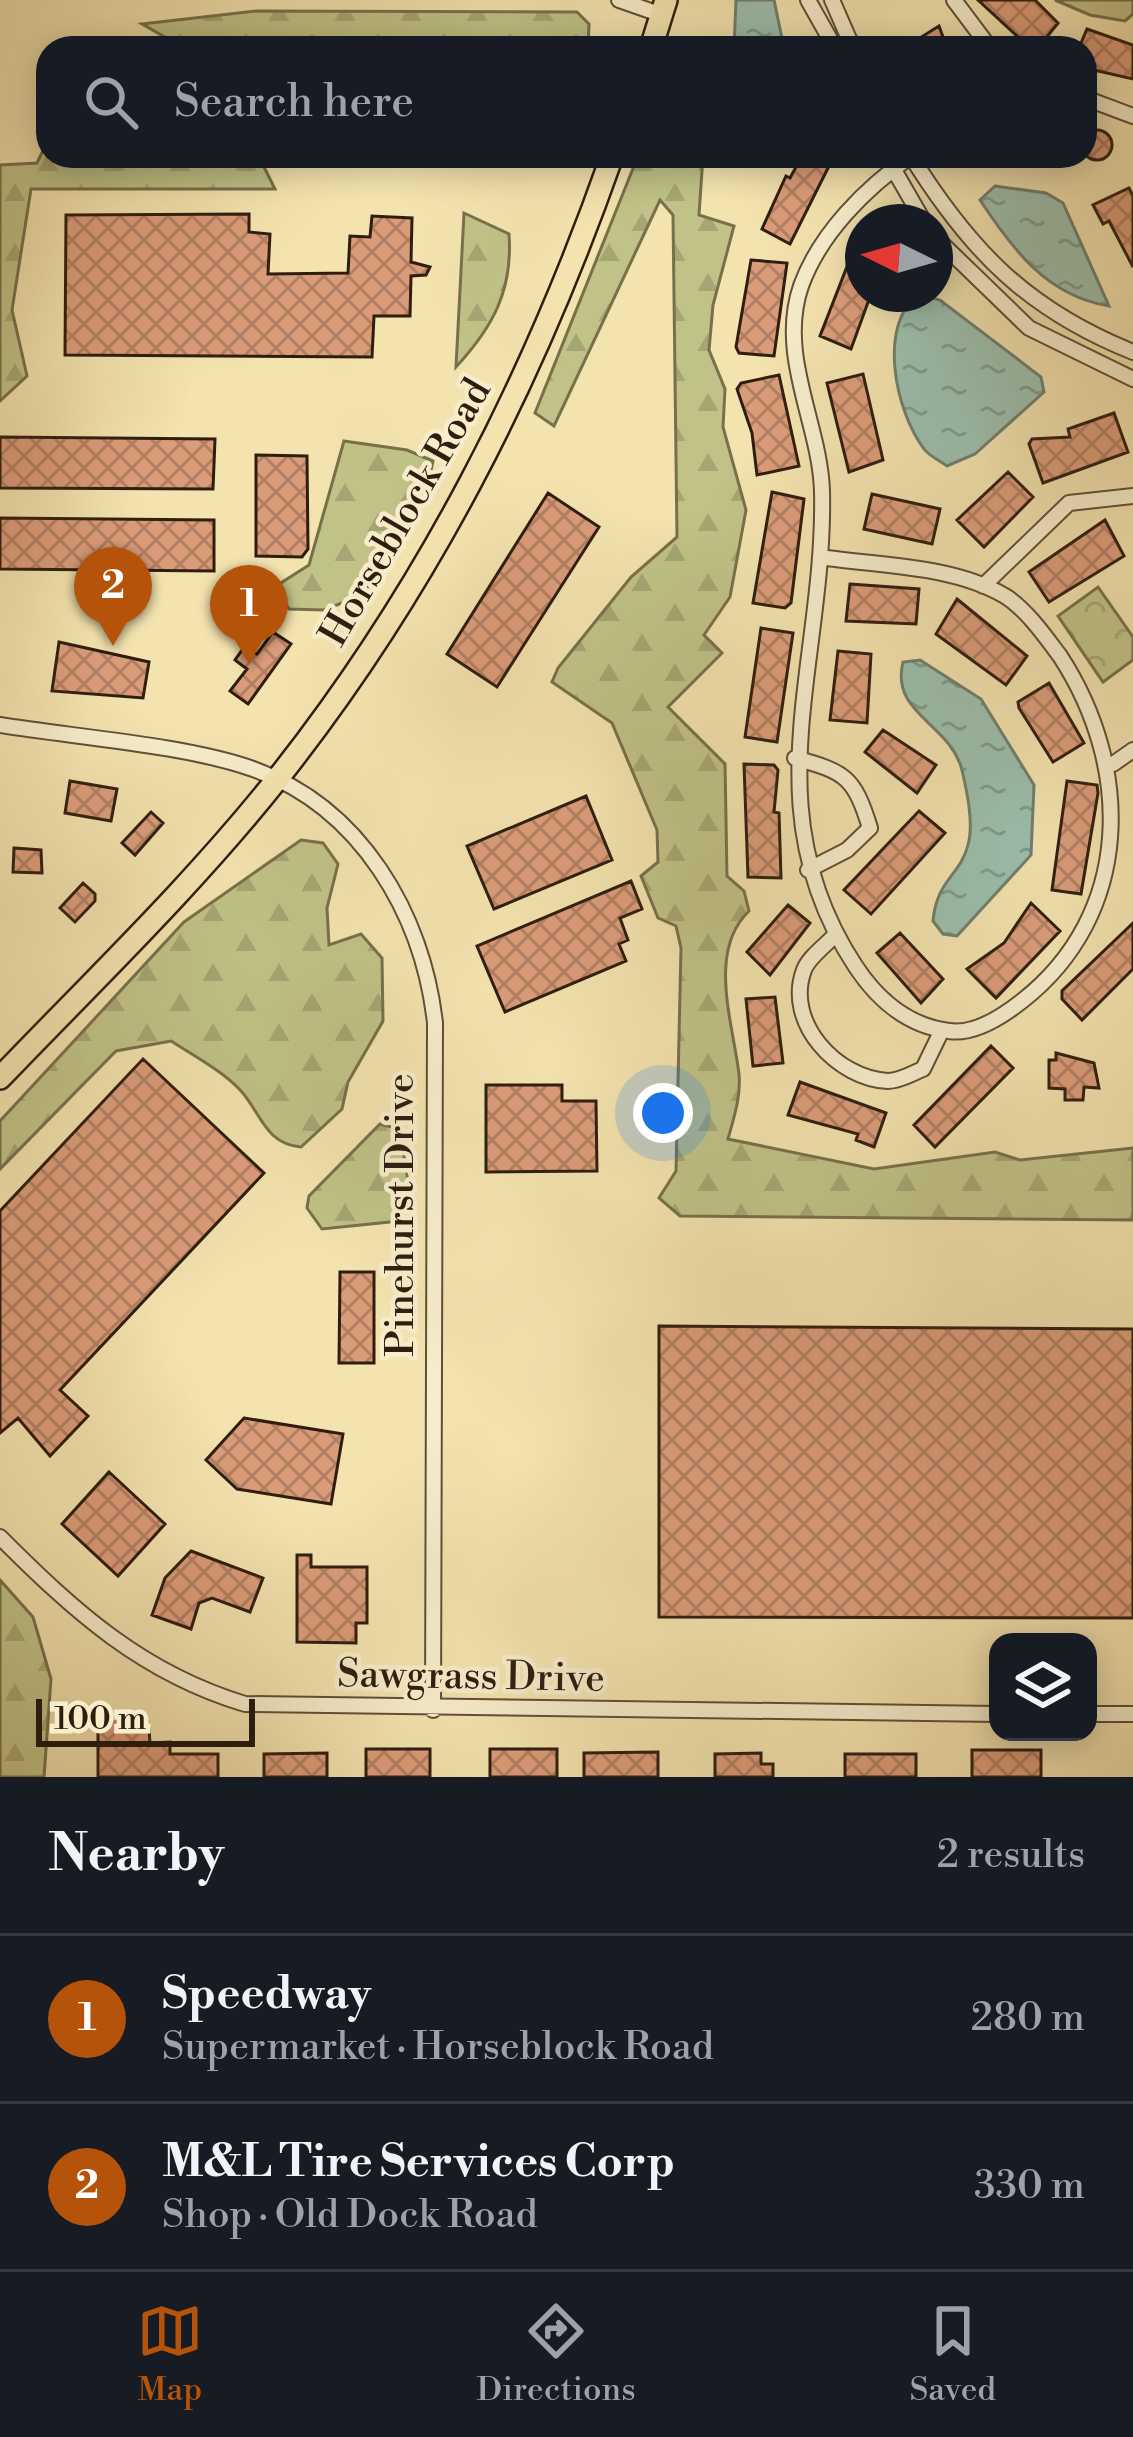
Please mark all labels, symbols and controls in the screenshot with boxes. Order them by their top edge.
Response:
search box [36,36,1097,168]
icon: search [78,69,144,135]
text: Search here [174,74,414,131]
north arrow [845,204,953,312]
street label: Horseblock Road [310,370,502,656]
pin: 2 [74,547,152,646]
pin: 1 [210,565,288,664]
street label: Pinehurst Drive [377,1073,426,1357]
your location [633,1083,693,1143]
map controls [989,1633,1097,1741]
button: layers [989,1633,1097,1741]
street label: Sawgrass Drive [337,1650,605,1704]
scale bar [36,1693,255,1746]
text: 100 m [54,1699,147,1740]
text: Nearby [48,1823,224,1887]
text: 2 results [937,1831,1085,1880]
text: Speedway [162,1966,371,2023]
text: 1 [78,1994,96,2043]
text: 280 m [971,1994,1085,2043]
text: Supermarket · Horseblock Road [162,2023,714,2072]
text: M&L Tire Services Corp [162,2134,675,2191]
text: 2 [75,2162,99,2211]
text: 330 m [974,2162,1085,2211]
text: Shop · Old Dock Road [162,2191,538,2240]
tab: Map [137,2298,203,2411]
tab: Directions [477,2298,636,2411]
tab: Saved [909,2298,996,2411]

